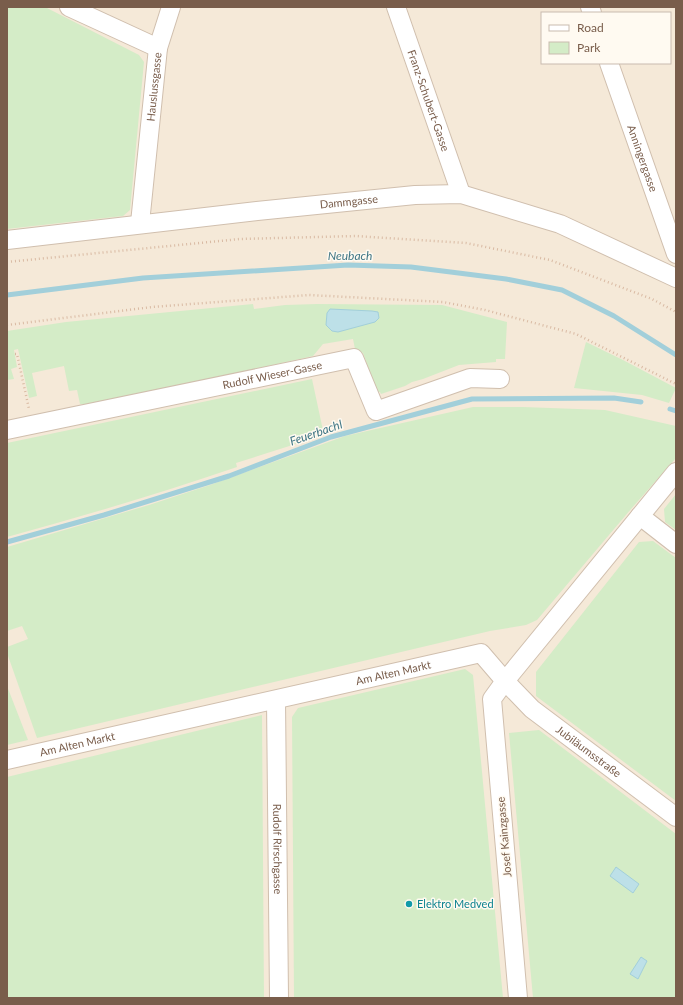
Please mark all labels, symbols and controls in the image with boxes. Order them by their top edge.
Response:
legend [541,12,671,64]
text: Road [577,20,604,35]
text: Park [577,40,601,55]
street label: Franz-Schubert-Gasse [405,48,453,153]
street label: Hauslussgasse [144,51,164,122]
street label: Anningergasse [625,123,661,194]
street label: Dammgasse [319,192,379,211]
water label: Neubach [328,248,372,263]
street label: Rudolf Wieser-Gasse [221,358,323,391]
water label: Feuerbachl [288,416,344,449]
street label: Am Alten Markt [354,658,432,687]
street label: Jubiläumsstraße [554,723,624,780]
street label: Am Alten Markt [38,729,116,758]
street label: Josef Kainzgasse [493,796,513,878]
street label: Rudolf Rirschgasse [271,804,285,894]
place label: Elektro Medved [417,897,494,910]
marker: Elektro Medved [404,899,414,909]

